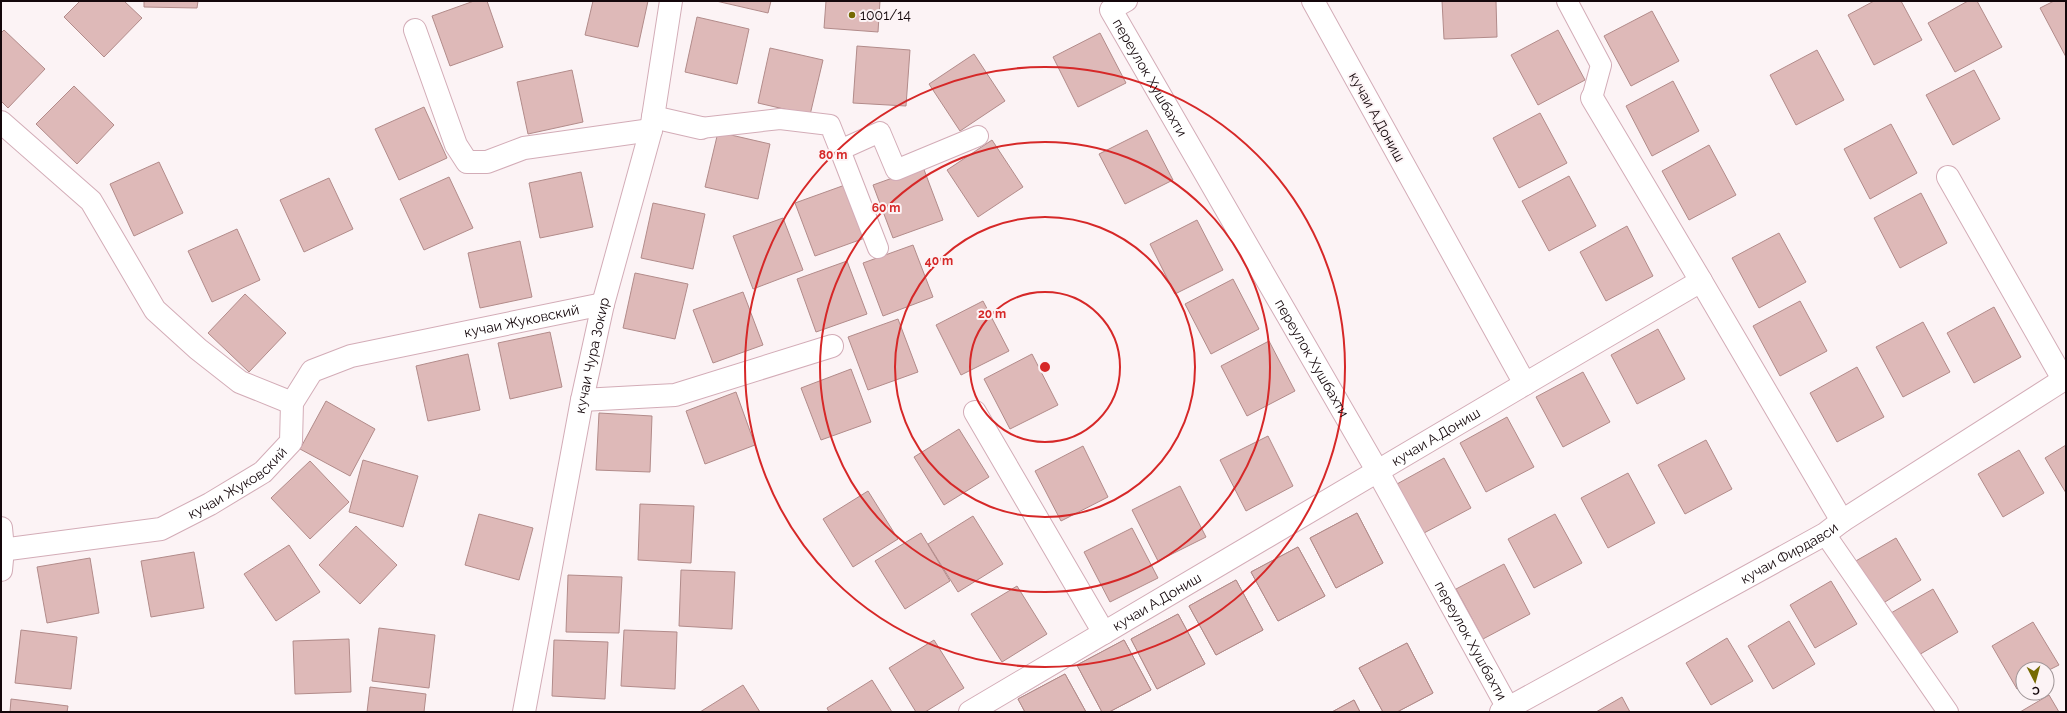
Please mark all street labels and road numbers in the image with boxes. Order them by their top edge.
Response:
street label: переулок Хушбахти [1110,16,1190,139]
street label: кучаи А.Дониш [1346,69,1408,165]
street label: кучаи Чура Зокир [572,295,613,415]
street label: переулок Хушбахти [1272,296,1352,420]
street label: кучаи Жуковский [463,301,580,340]
street label: кучаи А.Дониш [1389,404,1483,469]
street label: кучаи Жуковский [185,444,290,522]
street label: кучаи Фирдавси [1738,519,1841,587]
street label: кучаи А.Дониш [1110,569,1204,634]
street label: переулок Хушбахти [1432,578,1510,703]

